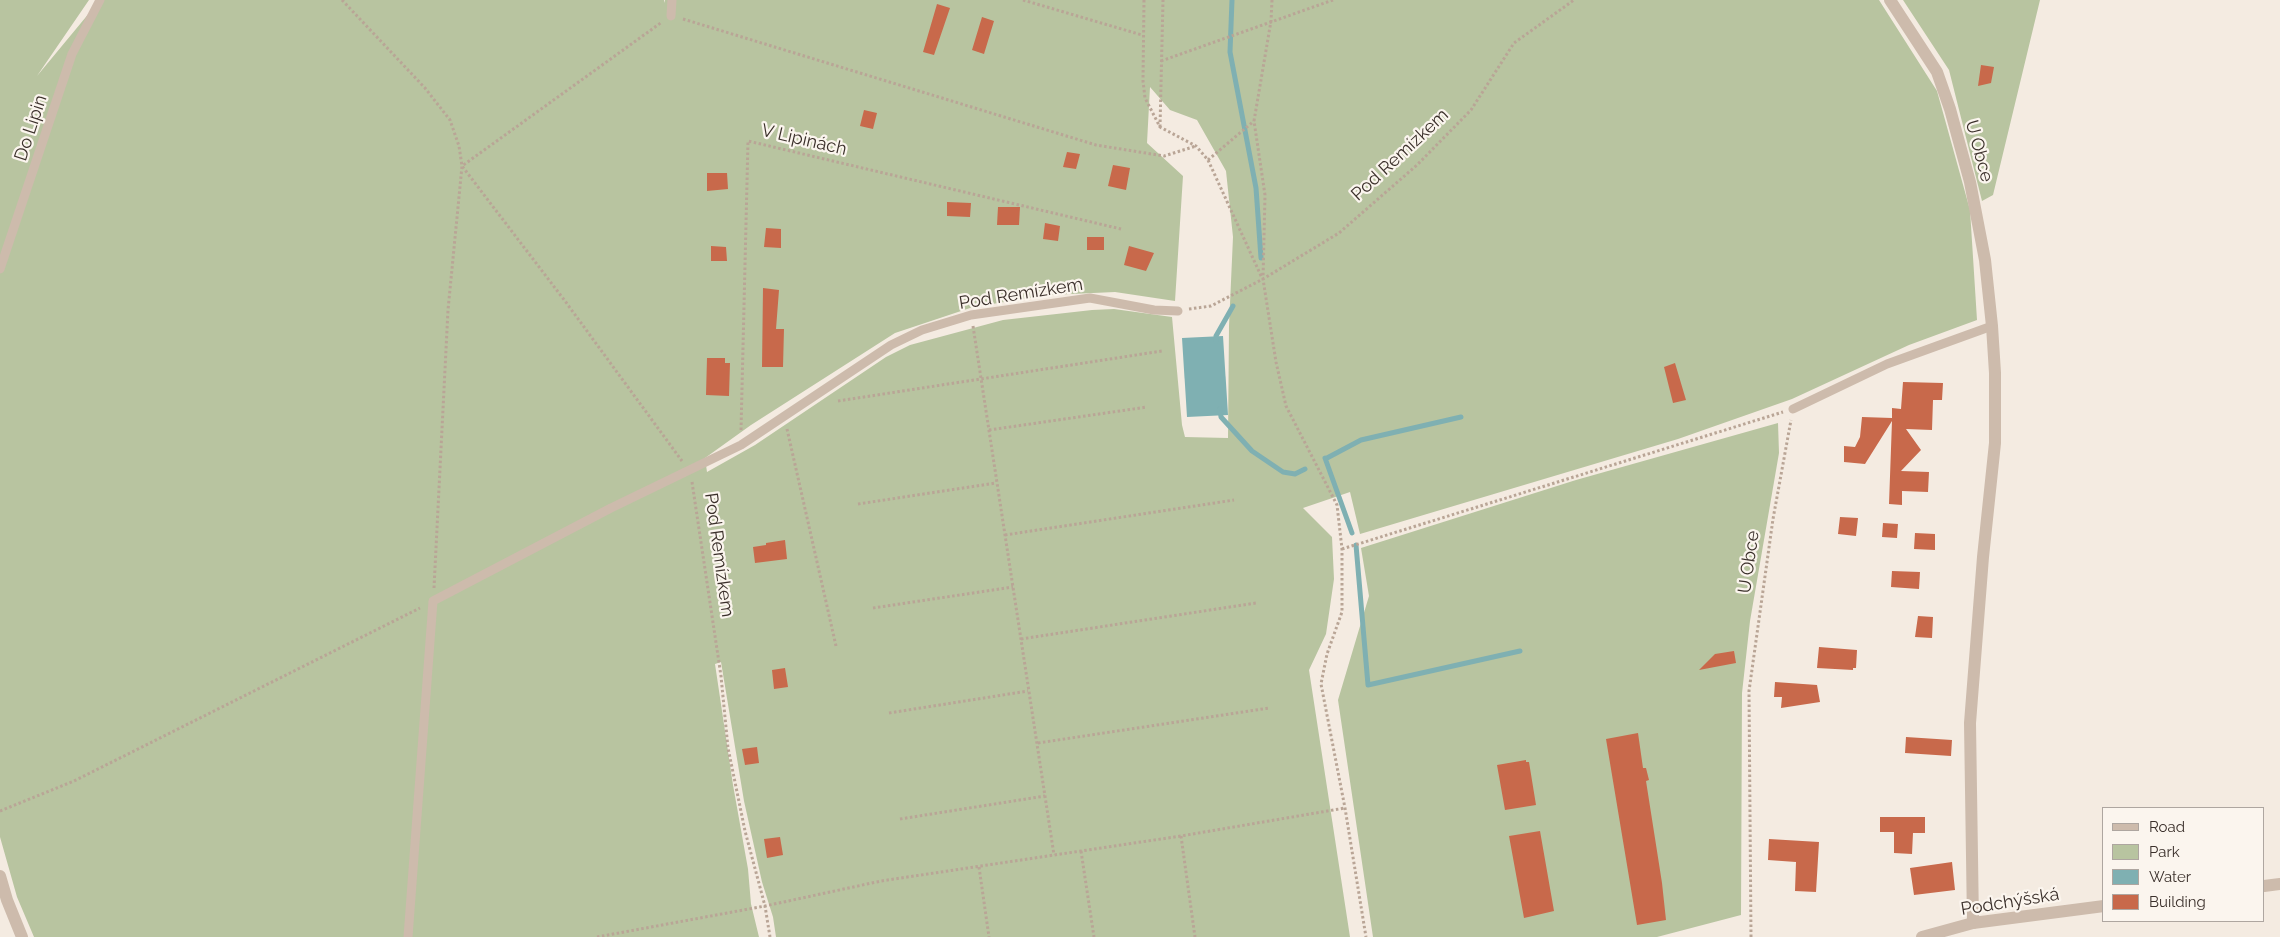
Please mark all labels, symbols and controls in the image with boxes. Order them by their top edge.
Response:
street label: Do Lipin [10,92,52,164]
street label: Pod Remízkem [1347,104,1453,206]
street label: U Obce [1960,118,1998,184]
street label: V Lipinách [759,120,849,160]
street label: Pod Remízkem [958,274,1084,314]
street label: Pod Remízkem [700,492,738,618]
street label: U Obce [1734,529,1764,595]
legend [2102,807,2265,922]
text: Road [2149,818,2185,836]
text: Park [2149,843,2180,861]
text: Water [2149,868,2191,886]
street label: Podchýšská [1959,884,2061,920]
text: Building [2149,893,2206,911]

